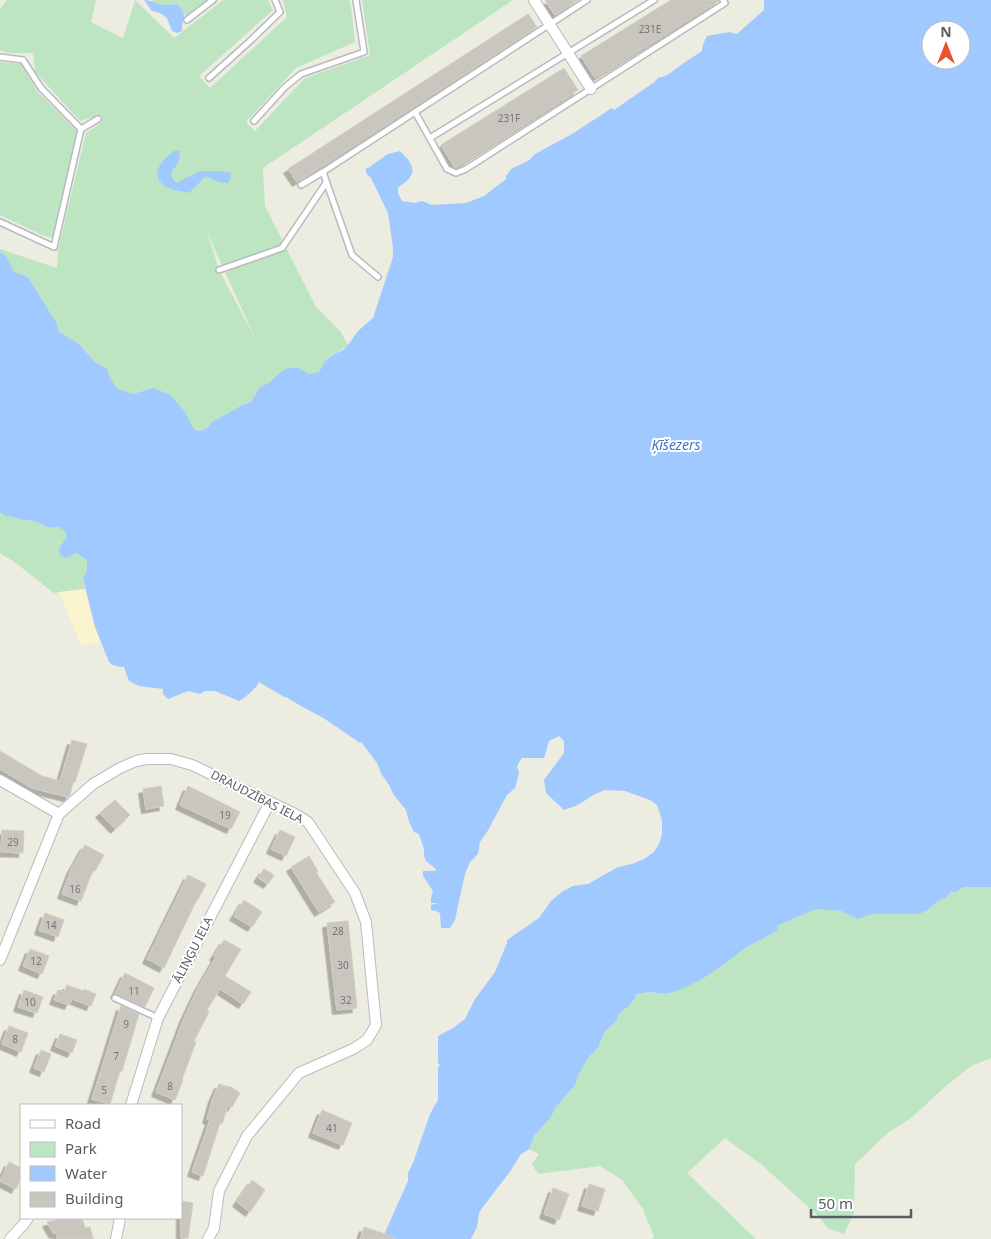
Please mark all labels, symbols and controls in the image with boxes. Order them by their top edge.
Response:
north arrow [921,20,971,70]
house number: 231E [639,22,661,36]
text: N [940,22,952,41]
house number: 231F [498,111,520,125]
water label: Ķīšezers [651,435,701,454]
street label: DRAUDZĪBAS IELA [208,766,307,827]
house number: 19 [219,808,231,822]
house number: 29 [7,835,19,849]
house number: 16 [69,882,81,896]
street label: ĀLIŅĢU IELA [169,913,217,986]
house number: 14 [45,918,57,932]
house number: 28 [332,924,344,938]
house number: 12 [30,954,42,968]
house number: 30 [337,958,349,972]
house number: 11 [128,984,140,998]
house number: 32 [340,993,352,1007]
house number: 10 [24,995,36,1009]
house number: 9 [123,1017,129,1031]
house number: 8 [12,1032,18,1046]
house number: 7 [113,1049,119,1063]
house number: 8 [167,1079,173,1093]
house number: 5 [101,1083,107,1097]
legend [20,1104,182,1219]
text: Road [65,1113,101,1133]
house number: 41 [326,1121,338,1135]
text: Park [65,1138,97,1158]
text: Water [65,1163,107,1183]
scale bar [811,1186,911,1218]
text: Building [65,1188,123,1208]
text: 50 m [818,1193,853,1213]

